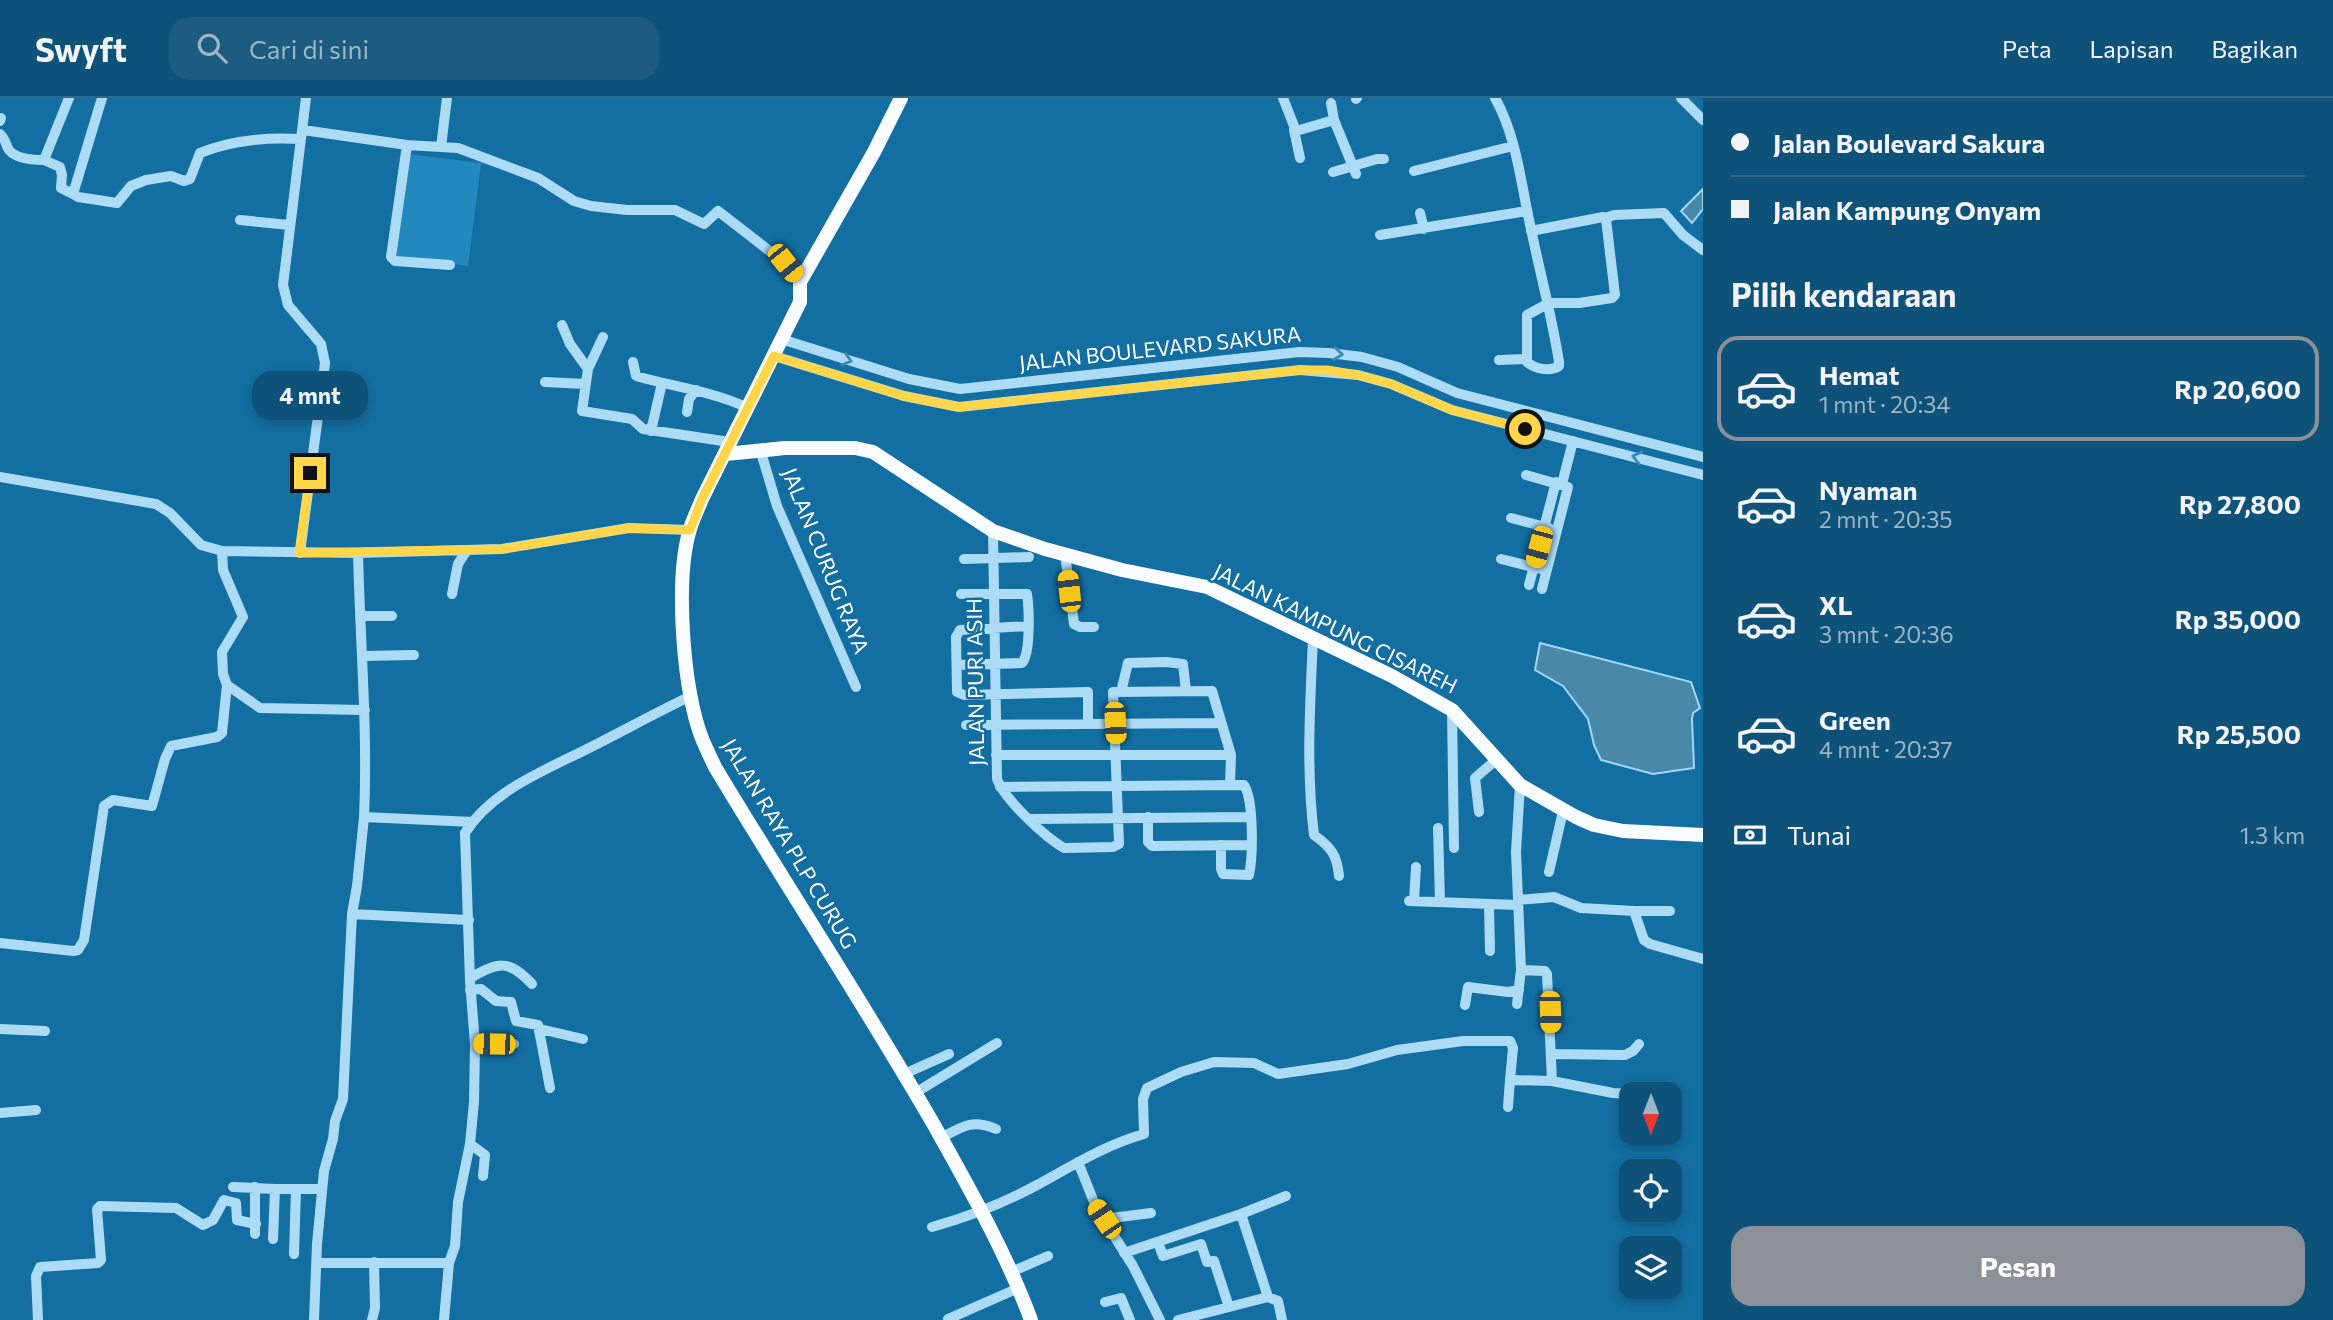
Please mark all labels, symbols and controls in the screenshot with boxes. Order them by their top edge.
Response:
search box [169,17,659,80]
text: Swyft [35,28,127,69]
icon: search [193,29,231,67]
text: Cari di sini [249,33,369,64]
text: Peta [2002,34,2052,63]
text: Lapisan [2090,34,2173,63]
text: Bagikan [2211,34,2298,63]
text: Jalan Boulevard Sakura [1773,127,2045,158]
text: Jalan Kampung Onyam [1773,194,2041,225]
car [764,240,807,286]
text: Pilih kendaraan [1731,274,1957,314]
street label: JALAN BOULEVARD SAKURA [1018,320,1302,375]
one-way arrow [1332,346,1343,361]
one-way arrow [840,351,852,366]
icon: car [1735,357,1798,420]
text: Hemat [1819,359,1900,390]
callout: 4 mnt [252,372,368,420]
text: Rp 20,600 [2174,373,2301,404]
text: 4 mnt [279,381,341,409]
text: 1 mnt · 20:34 [1819,390,1950,418]
route start [1509,413,1541,445]
one-way arrow [1631,451,1643,465]
route end [294,457,326,489]
street label: JALAN CURUG RAYA [778,464,875,657]
icon: car [1735,472,1798,535]
text: Nyaman [1819,474,1918,505]
text: Rp 27,800 [2179,488,2301,519]
text: 2 mnt · 20:35 [1819,505,1953,533]
car [1524,524,1555,570]
street label: JALAN KAMPUNG CISAREH [1209,558,1462,698]
car [1057,569,1082,613]
icon: car [1735,587,1798,650]
text: XL [1819,589,1853,620]
street label: JALAN PURI ASIH [961,598,988,766]
text: Rp 35,000 [2175,603,2301,634]
text: 3 mnt · 20:36 [1819,620,1954,648]
car [1104,701,1127,745]
icon: car [1735,702,1798,765]
text: Green [1819,704,1891,735]
text: Rp 25,500 [2177,718,2301,749]
street label: JALAN RAYA PLP CURUG [718,734,863,953]
text: 4 mnt · 20:37 [1819,735,1952,763]
icon: cash [1731,816,1769,854]
text: Tunai [1787,819,1851,850]
text: 1.3 km [2240,821,2305,849]
car [1539,991,1562,1033]
car [473,1033,516,1055]
north arrow [1619,1082,1682,1144]
map controls [1619,1082,1682,1299]
button: locate [1619,1159,1682,1222]
car [1084,1196,1125,1242]
button: Pesan [1731,1226,2305,1306]
button: layers [1619,1236,1682,1299]

